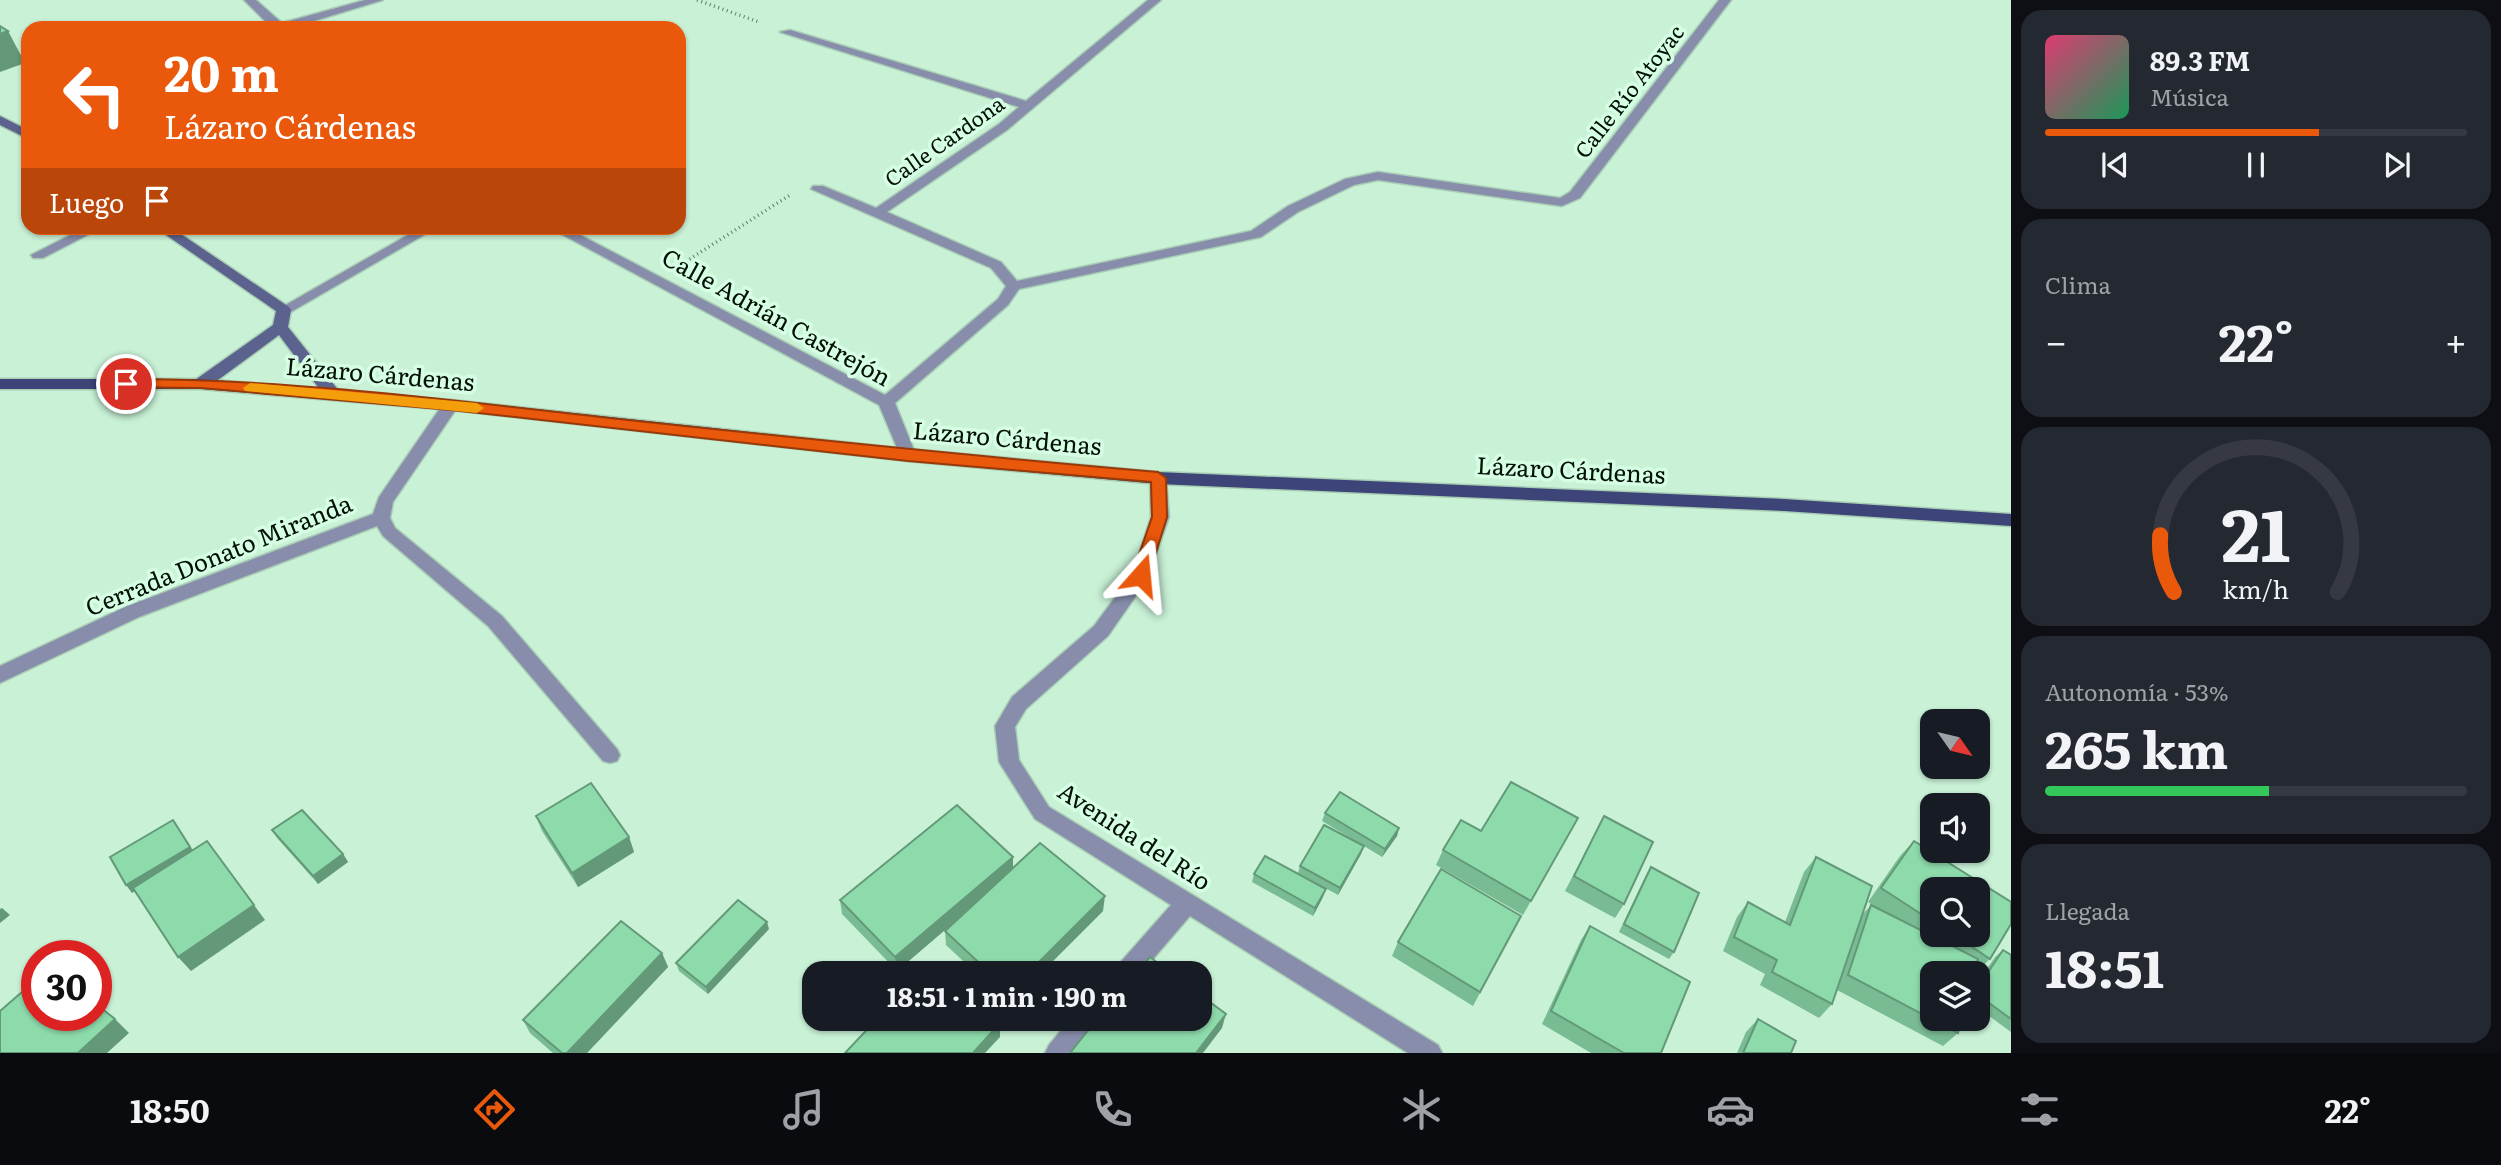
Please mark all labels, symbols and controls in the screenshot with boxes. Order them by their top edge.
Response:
street label: Calle Río Atoyac [1566,17,1690,164]
text: 20 m [164,34,279,107]
text: 89.3 FM [2150,40,2250,79]
icon: left [49,49,140,140]
text: Música [2150,79,2229,113]
street label: Calle Cardona [877,87,1010,193]
text: Lázaro Cárdenas [164,101,416,149]
icon: previous [2096,146,2134,184]
icon: pause [2237,146,2275,184]
icon: next [2378,146,2416,184]
text: Luego [49,182,124,221]
icon: arrive [138,182,176,220]
street label: Calle Adrián Castrejón [656,238,898,393]
text: Clima [2045,267,2111,301]
text: 22° [2218,301,2294,378]
text: − [2045,311,2067,368]
text: + [2445,311,2467,368]
street label: Lázaro Cárdenas [285,347,476,398]
pin [96,354,156,414]
icon: arrive [107,365,145,403]
street label: Lázaro Cárdenas [912,411,1103,462]
street label: Lázaro Cárdenas [1476,446,1667,491]
text: 21 [2221,477,2291,585]
street label: Cerrada Donato Miranda [79,484,357,623]
position arrow [1104,538,1178,612]
text: km/h [2223,570,2289,607]
text: Autonomía · 53% [2045,674,2229,708]
text: 265 km [2045,708,2228,785]
north arrow [1920,709,1990,779]
map controls [1920,709,1990,1031]
street label: Avenida del Río [1052,772,1219,898]
button: sound [1920,793,1990,863]
button: search [1920,877,1990,947]
text: Llegada [2045,893,2130,927]
text: 18:51 [2045,927,2164,1004]
speed limit sign: 30 [21,940,112,1031]
button: layers [1920,961,1990,1031]
text: 18:51 · 1 min · 190 m [887,976,1127,1015]
text: 18:50 [130,1085,210,1133]
icon: directions [470,1085,519,1134]
icon: music [779,1085,828,1134]
icon: phone [1088,1085,1137,1134]
icon: climate [1397,1085,1446,1134]
icon: car [1706,1085,1755,1134]
icon: filters [2015,1085,2064,1134]
text: 22° [2325,1085,2371,1133]

